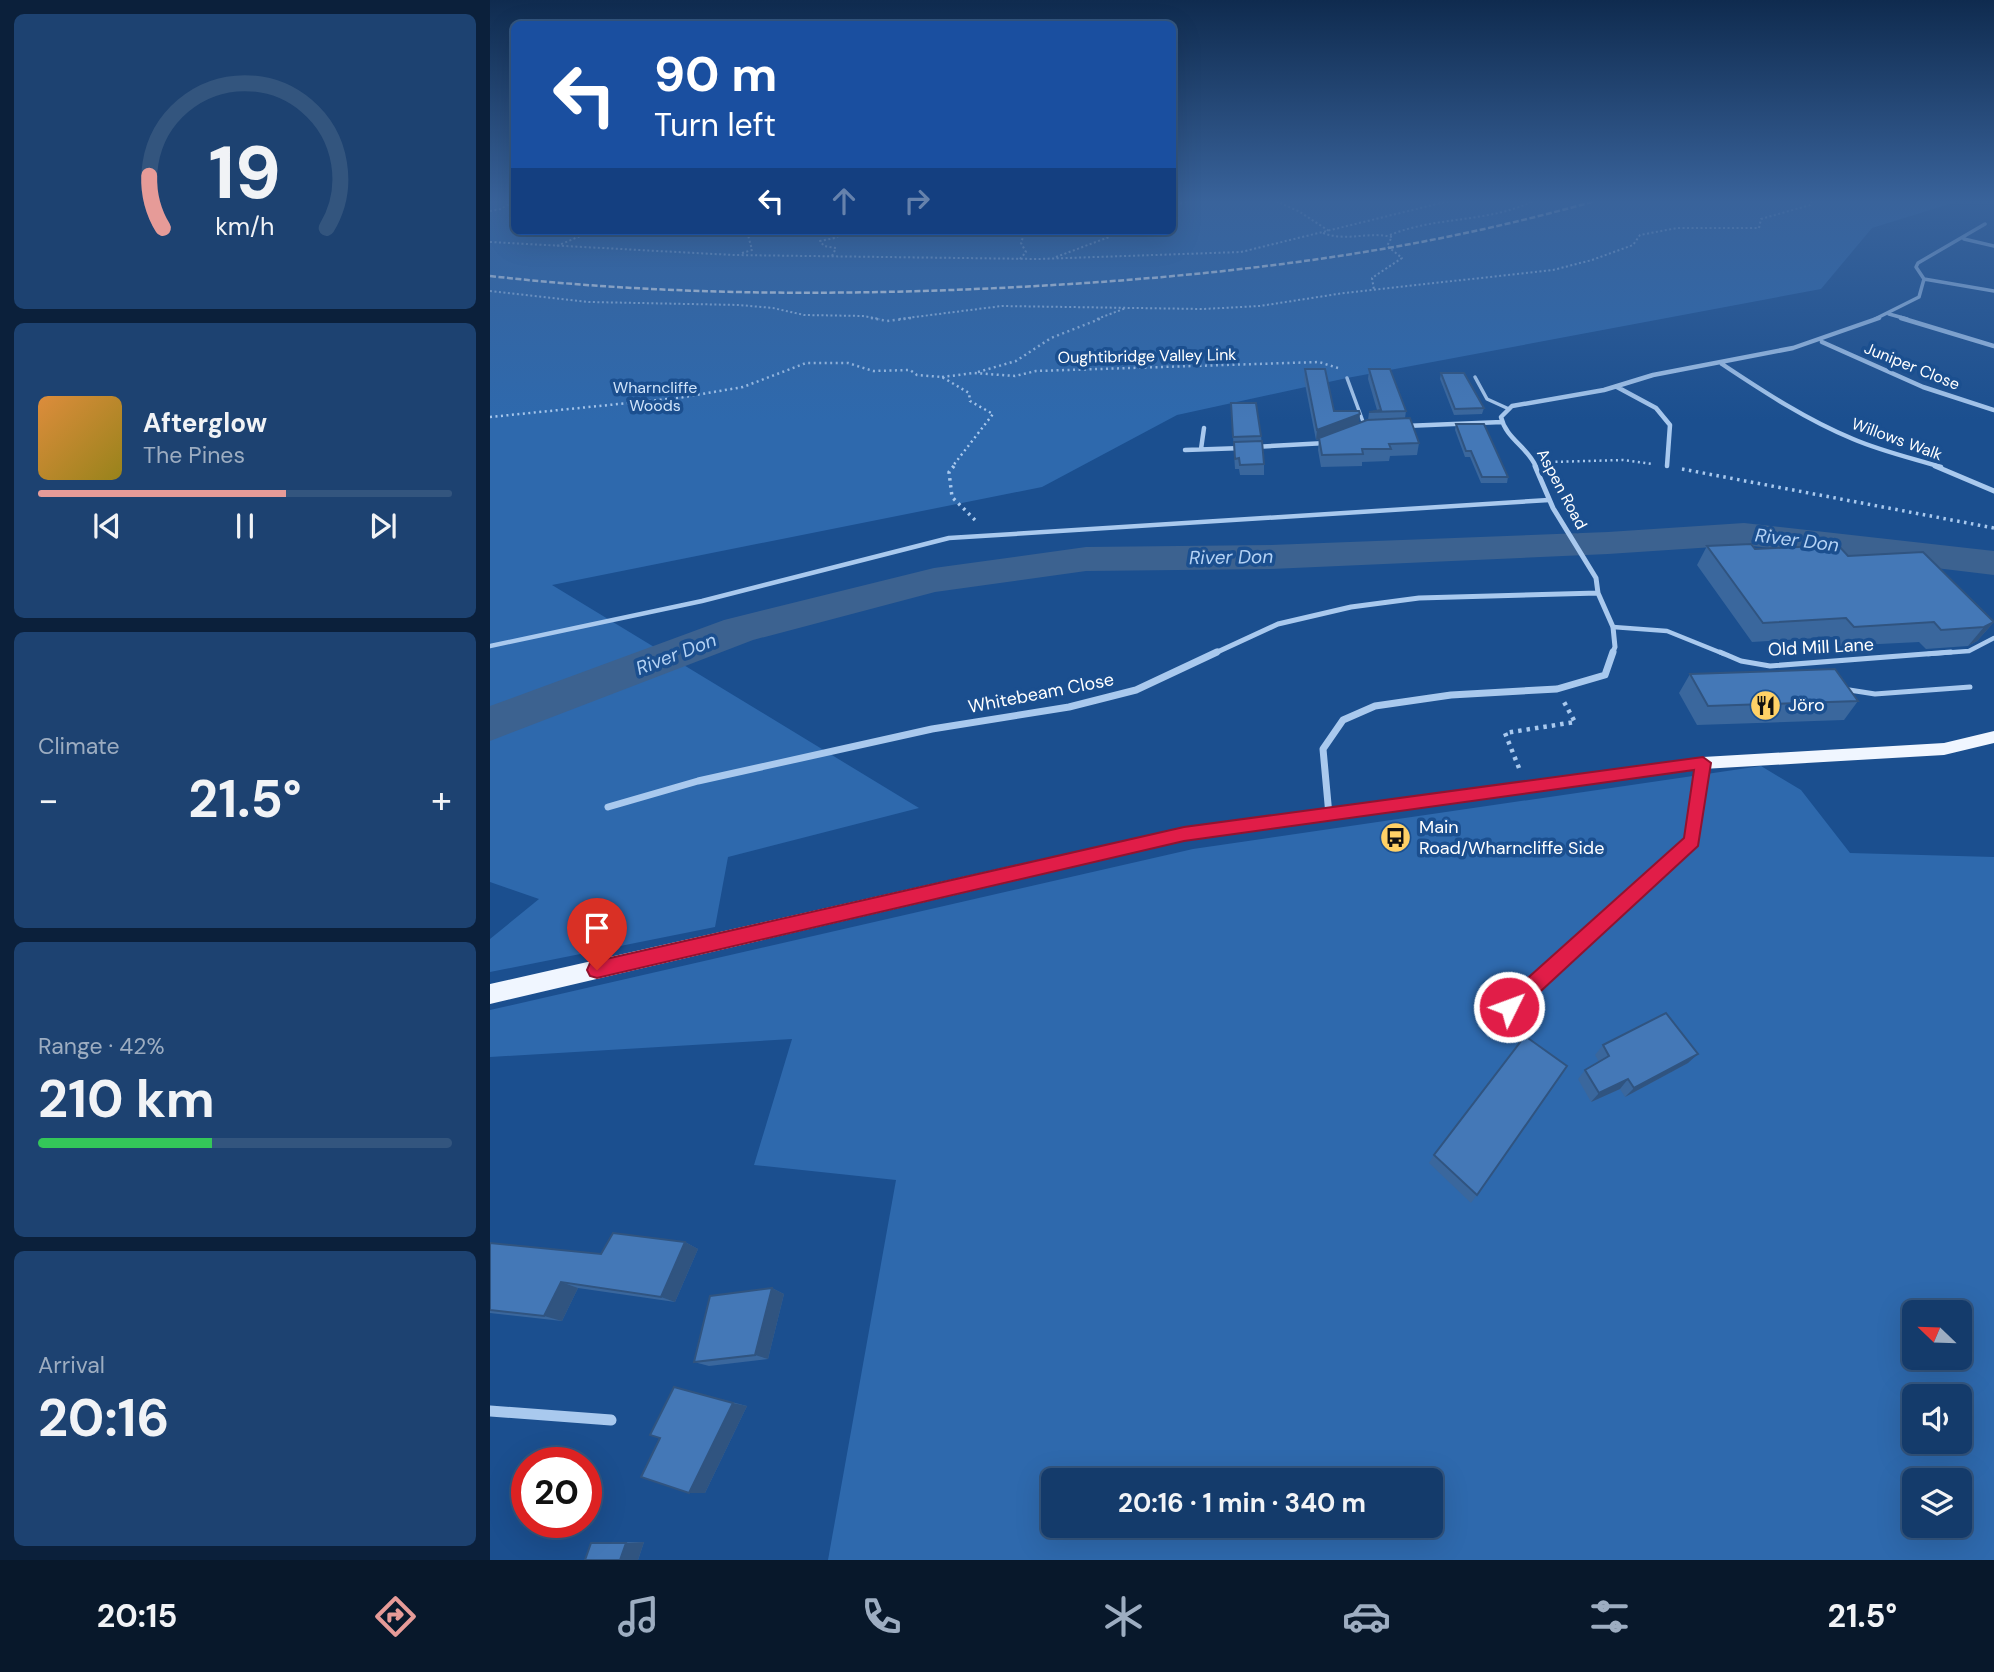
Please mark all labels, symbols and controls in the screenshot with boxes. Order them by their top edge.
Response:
text: 90 m [654,42,777,106]
icon: left [539,49,630,140]
text: Turn left [654,104,776,146]
text: 19 [209,126,281,221]
icon: left [752,182,790,220]
icon: ahead [825,182,863,220]
icon: right [898,182,936,220]
text: km/h [215,209,275,242]
street label: Juniper Close [1861,337,1963,395]
street label: Oughtibridge Valley Link [1058,344,1236,368]
park label: Wharncliffe Woods [613,377,697,416]
text: Afterglow [143,406,267,440]
street label: Willows Walk [1849,413,1945,465]
text: The Pines [143,440,245,470]
street label: Aspen Road [1532,445,1592,533]
icon: previous [88,507,126,545]
icon: pause [226,507,264,545]
icon: next [364,507,402,545]
water label: River Don [1754,522,1841,558]
water label: River Don [1189,544,1274,570]
water label: River Don [632,627,720,681]
street label: Old Mill Lane [1767,632,1875,662]
street label: Whitebeam Close [966,667,1116,719]
restaurant icon: Jöro [1748,688,1782,722]
place label: Jöro [1788,693,1825,717]
text: Climate [38,731,120,761]
text: 21.5° [188,765,302,833]
text: − [38,775,59,825]
text: + [431,775,452,825]
place label: Main Road/Wharncliffe Side [1419,815,1604,860]
bus stop icon: Main Road/Wharncliffe Side [1379,820,1413,854]
pin [567,898,627,970]
icon: arrive [578,909,616,947]
position arrow [1472,970,1546,1044]
text: Range · 42% [38,1031,165,1061]
text: 210 km [38,1065,215,1133]
north arrow [1902,1300,1972,1370]
map controls [1902,1300,1972,1538]
text: Arrival [38,1350,105,1380]
text: 20:16 [38,1384,170,1452]
button: sound [1902,1384,1972,1454]
speed limit sign: 20 [511,1447,602,1538]
button: layers [1902,1468,1972,1538]
text: 20:16 · 1 min · 340 m [1118,1486,1366,1520]
icon: directions [371,1592,420,1641]
icon: music [614,1592,663,1641]
icon: phone [857,1592,906,1641]
icon: climate [1099,1592,1148,1641]
icon: car [1342,1592,1391,1641]
icon: filters [1585,1592,1634,1641]
text: 20:15 [97,1595,177,1637]
text: 21.5° [1827,1595,1897,1637]

